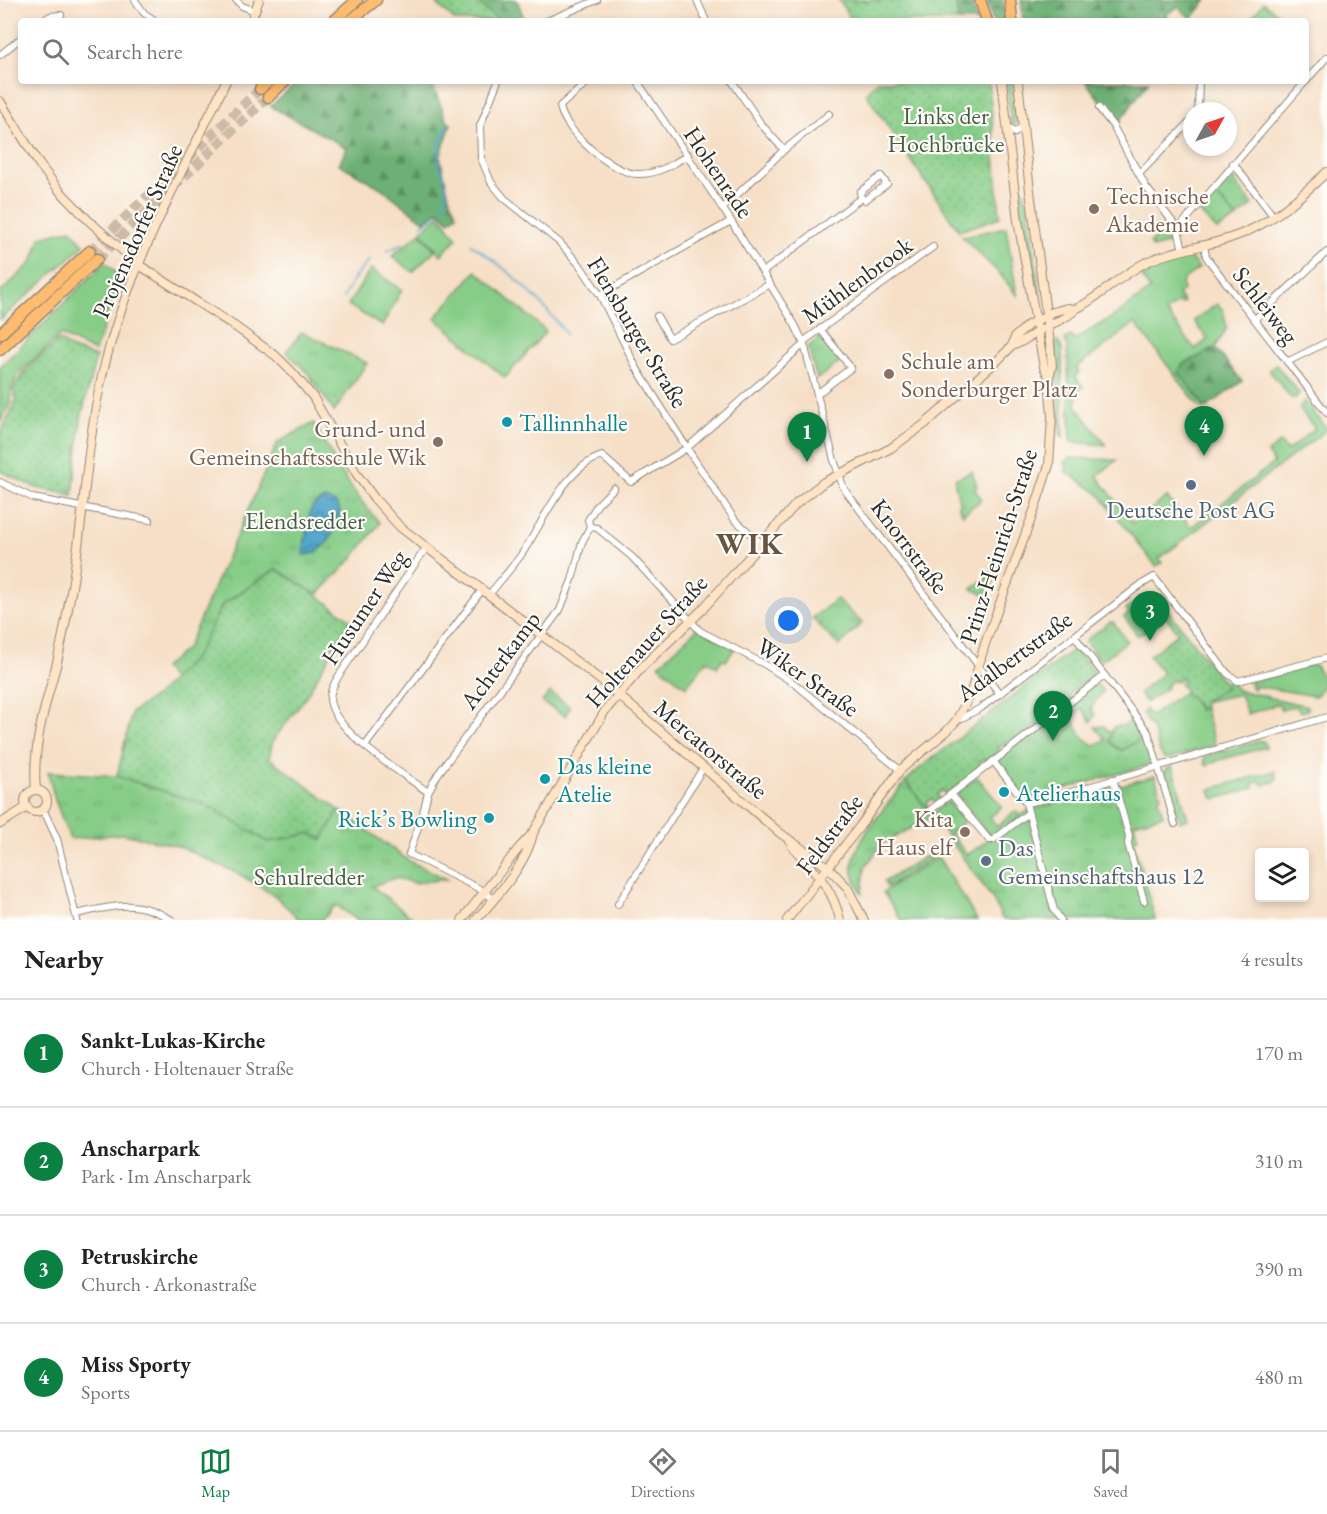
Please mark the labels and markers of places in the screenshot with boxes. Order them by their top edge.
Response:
place label: Technische Akademie [1105,180,1209,239]
marker: Technische Akademie [1087,202,1101,216]
place label: Schule am Sonderburger Platz [901,345,1077,404]
marker: Schule am Sonderburger Platz [882,367,896,381]
pin: 4 [1184,406,1224,456]
place label: Tallinnhalle [519,407,628,438]
pin: 1 [788,412,826,462]
place label: Grund- und Gemeinschaftsschule Wik [189,413,427,472]
marker: Tallinnhalle [500,415,514,429]
marker: Grund- und Gemeinschaftsschule Wik [431,435,445,449]
marker: Deutsche Post AG [1184,478,1198,492]
place label: Deutsche Post AG [1106,494,1276,525]
pin: 3 [1130,592,1170,641]
pin: 2 [1034,692,1072,741]
place label: Das kleine Atelie [556,750,652,809]
marker: Das kleine Atelie [538,772,552,786]
place label: Atelierhaus [1015,777,1121,808]
marker: Atelierhaus [997,785,1011,799]
place label: Rick’s Bowling [338,803,478,834]
place label: Kita Haus elf [876,803,956,862]
marker: Rick’s Bowling [482,811,496,825]
marker: Kita Haus elf [958,825,972,839]
place label: Das Gemeinschaftshaus 12 [998,832,1204,891]
marker: Das Gemeinschaftshaus 12 [979,854,993,868]

